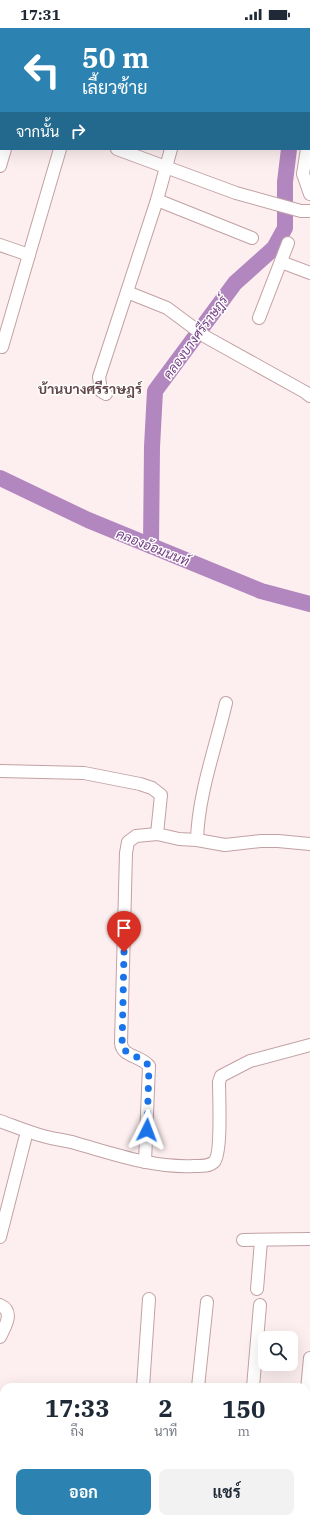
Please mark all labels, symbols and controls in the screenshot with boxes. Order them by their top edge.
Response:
text: 17:31 [20,5,61,24]
text: 50 m [82,39,149,76]
icon: left [16,44,68,96]
text: เลี้ยวซ้าย [82,76,148,99]
icon: right [67,120,89,142]
text: จากนั้น [16,122,59,141]
water label: คลองบางศรีราษฎร์ [159,290,233,382]
district label: บ้านบางศรีราษฎร์ [38,380,143,398]
water label: คลองอ้อมนนท์ [114,524,194,571]
pin [107,911,141,952]
icon: arrive [113,917,135,939]
position arrow [126,1109,168,1151]
map controls [258,1331,298,1371]
button: search [258,1331,298,1371]
text: 17:33 [45,1392,110,1424]
text: 2 [159,1392,173,1424]
text: 150 [222,1393,265,1425]
text: ถึง [70,1423,84,1440]
text: นาที [154,1423,177,1440]
text: m [237,1423,250,1440]
button: ออก [16,1469,151,1515]
button: แชร์ [159,1469,294,1515]

